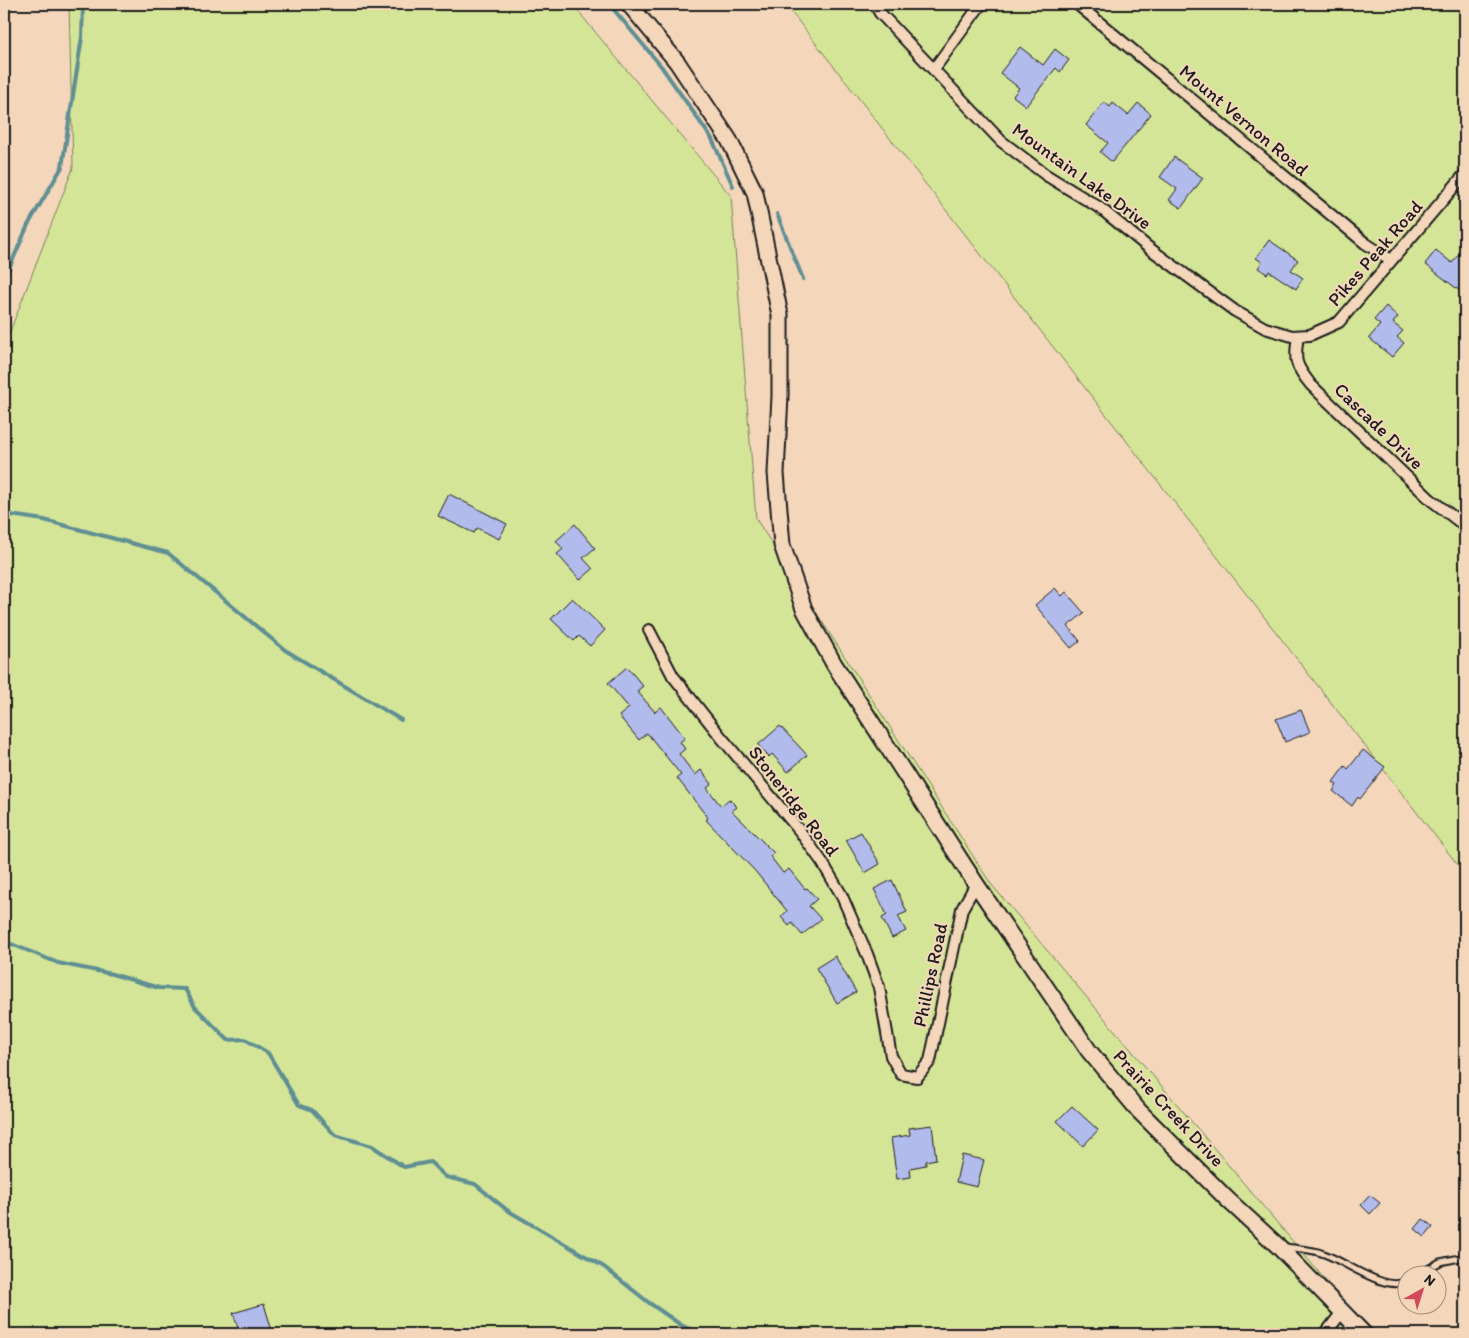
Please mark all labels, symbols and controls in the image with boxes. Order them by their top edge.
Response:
street label: Mount Vernon Road [1175,59,1314,181]
street label: Mountain Lake Drive [1008,118,1156,234]
street label: Pikes Peak Road [1323,195,1428,311]
street label: Cascade Drive [1330,378,1428,474]
street label: Stoneridge Road [744,741,845,861]
street label: Phillips Road [908,920,952,1029]
street label: Prairie Creek Drive [1109,1044,1229,1172]
north arrow [1396,1266,1446,1316]
text: N [1421,1271,1439,1290]

